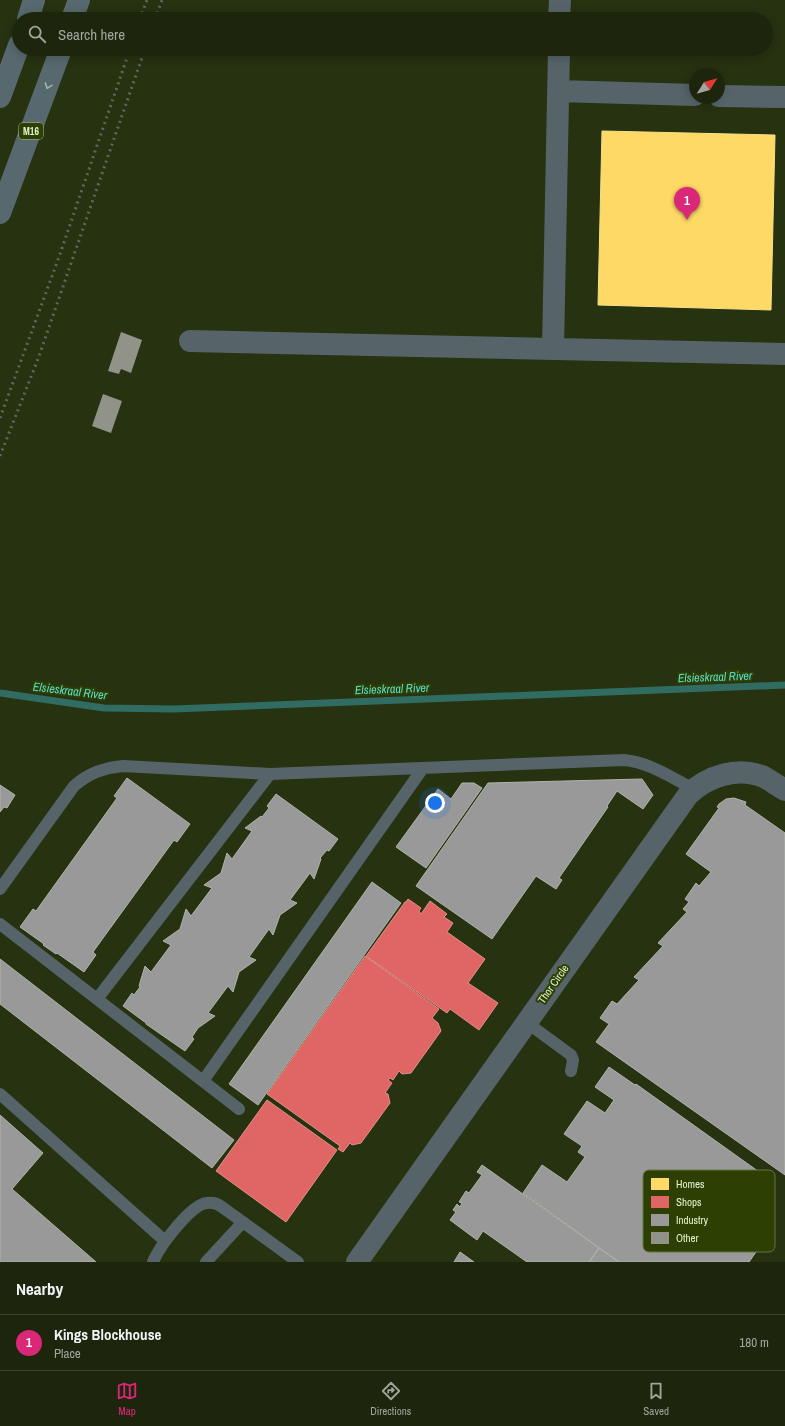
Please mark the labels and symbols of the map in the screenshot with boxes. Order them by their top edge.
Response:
north arrow [689,68,725,104]
one-way arrow [44,82,52,89]
road number: M16 [19,123,43,139]
pin: 1 [674,187,700,220]
water label: Elsieskraal River [678,668,753,686]
water label: Elsieskraal River [32,679,109,704]
water label: Elsieskraal River [355,680,430,698]
your location [425,793,445,813]
street label: Thor Circle [534,962,572,1006]
legend [643,1170,775,1252]
text: Homes [676,1177,705,1191]
text: Shops [676,1195,702,1209]
text: Industry [676,1213,709,1227]
text: Other [676,1231,699,1245]

